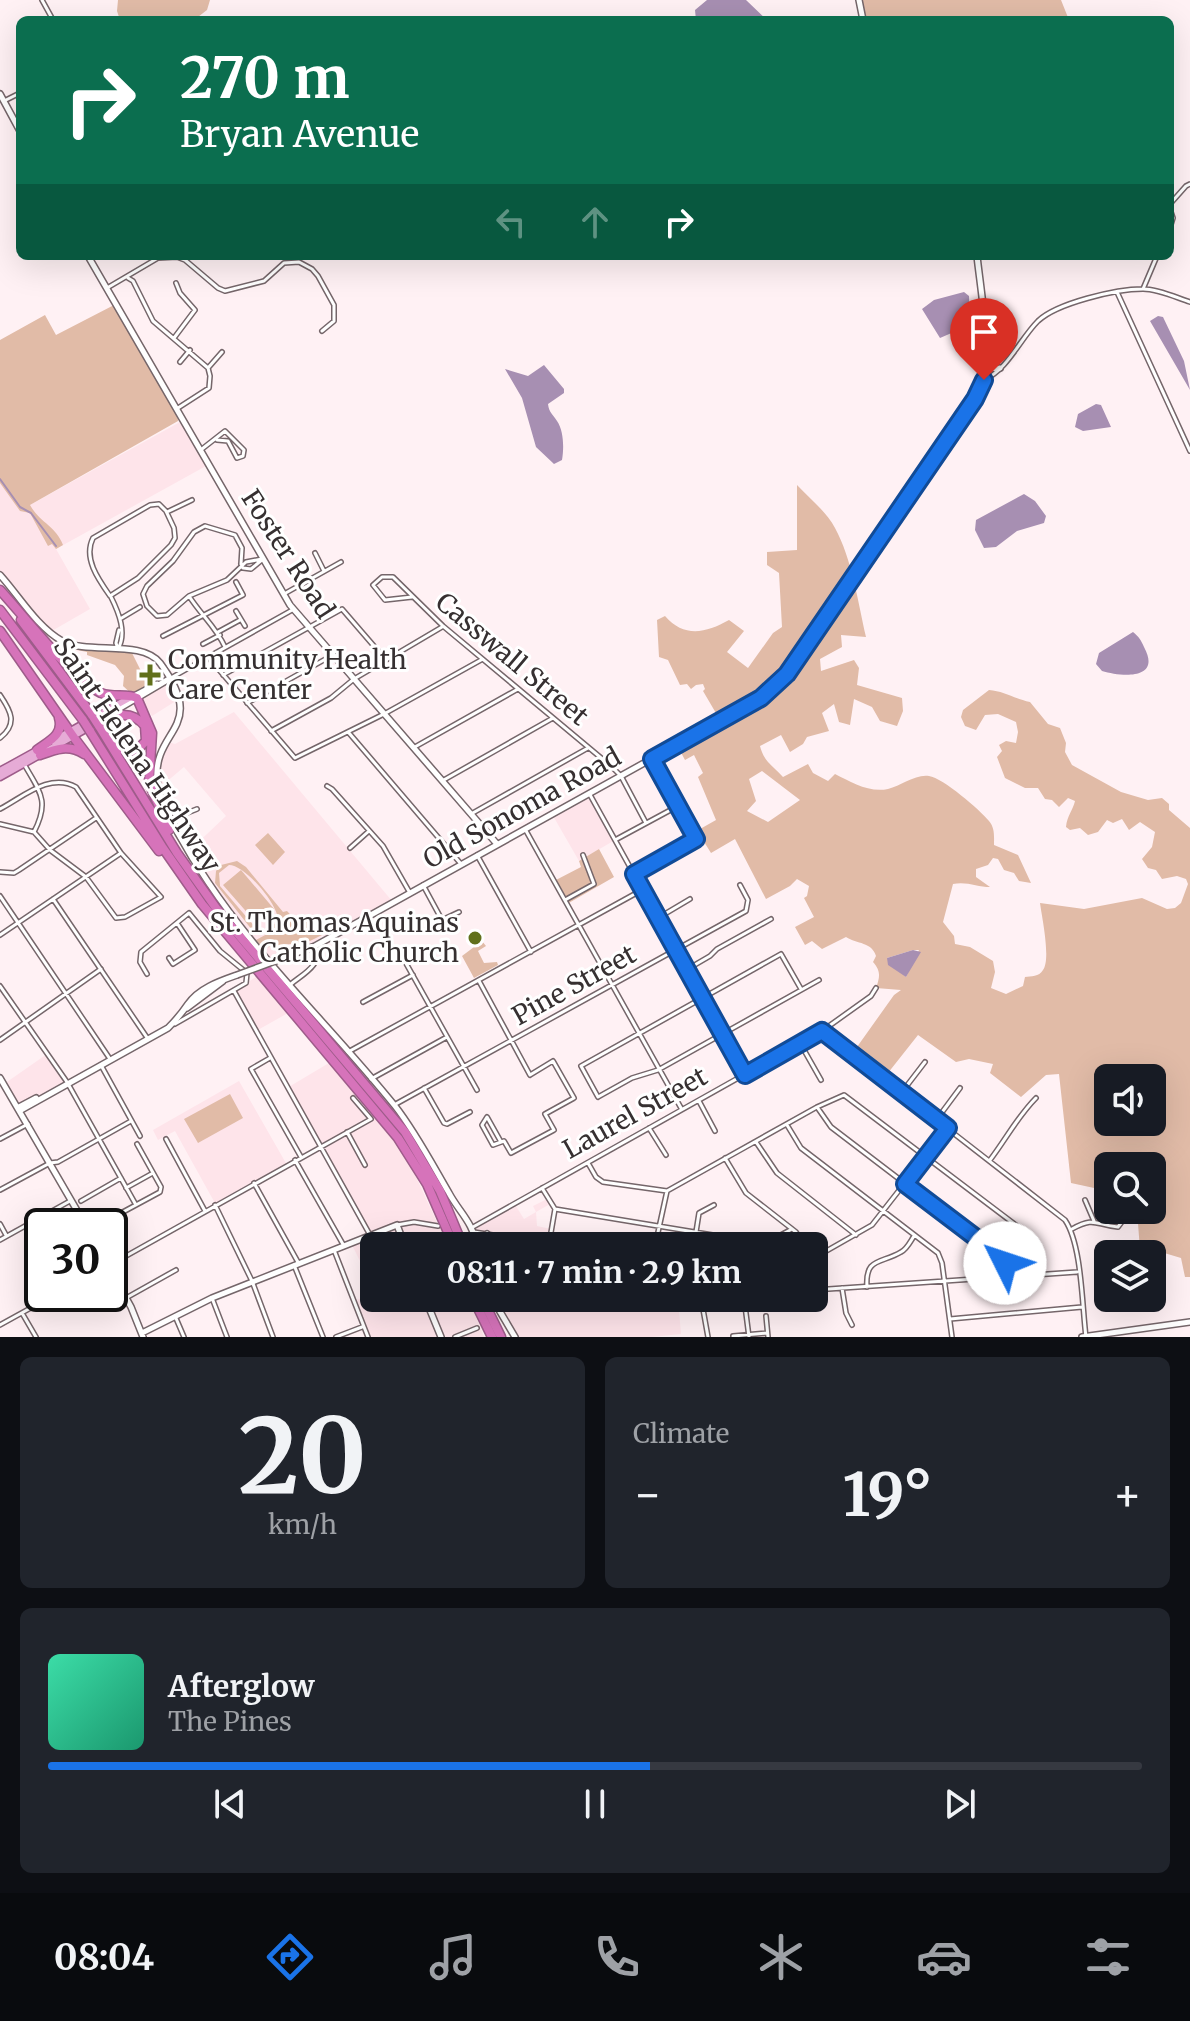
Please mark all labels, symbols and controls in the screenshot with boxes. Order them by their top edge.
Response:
text: 270 m [180,43,350,113]
icon: right [48,48,152,152]
text: Bryan Avenue [180,112,419,157]
icon: left [489,200,533,244]
icon: ahead [573,200,617,244]
icon: right [657,200,701,244]
pin [950,298,1018,380]
icon: arrive [962,310,1006,354]
street label: Foster Road [235,483,342,625]
street label: Casswall Street [429,585,595,732]
street label: Saint Helena Highway [47,631,229,879]
place label: Community Health Care Center [168,643,407,706]
marker: Community Health Care Center [139,664,161,686]
street label: Old Sonoma Road [417,739,627,875]
place label: St. Thomas Aquinas Catholic Church [210,906,459,969]
marker: St. Thomas Aquinas Catholic Church [466,929,484,947]
street label: Pine Street [506,937,641,1032]
street label: Laurel Street [557,1059,713,1166]
map controls [1094,1064,1166,1312]
button: sound [1094,1064,1166,1136]
button: search [1094,1152,1166,1224]
speed limit sign: 30 [24,1208,128,1312]
position arrow [963,1221,1047,1305]
button: layers [1094,1240,1166,1312]
text: 08:11 · 7 min · 2.9 km [447,1253,741,1291]
text: 20 [238,1391,367,1521]
text: Climate [633,1417,729,1450]
text: 19° [843,1457,933,1532]
text: − [633,1467,662,1522]
text: + [1113,1467,1142,1522]
text: km/h [268,1508,337,1541]
text: Afterglow [168,1667,315,1705]
text: The Pines [168,1705,292,1738]
icon: previous [208,1782,252,1826]
icon: pause [573,1782,617,1826]
icon: next [938,1782,982,1826]
icon: directions [262,1929,318,1985]
icon: music [425,1929,481,1985]
icon: phone [589,1929,645,1985]
icon: climate [753,1929,809,1985]
icon: car [916,1929,972,1985]
icon: filters [1080,1929,1136,1985]
text: 08:04 [54,1935,154,1980]

